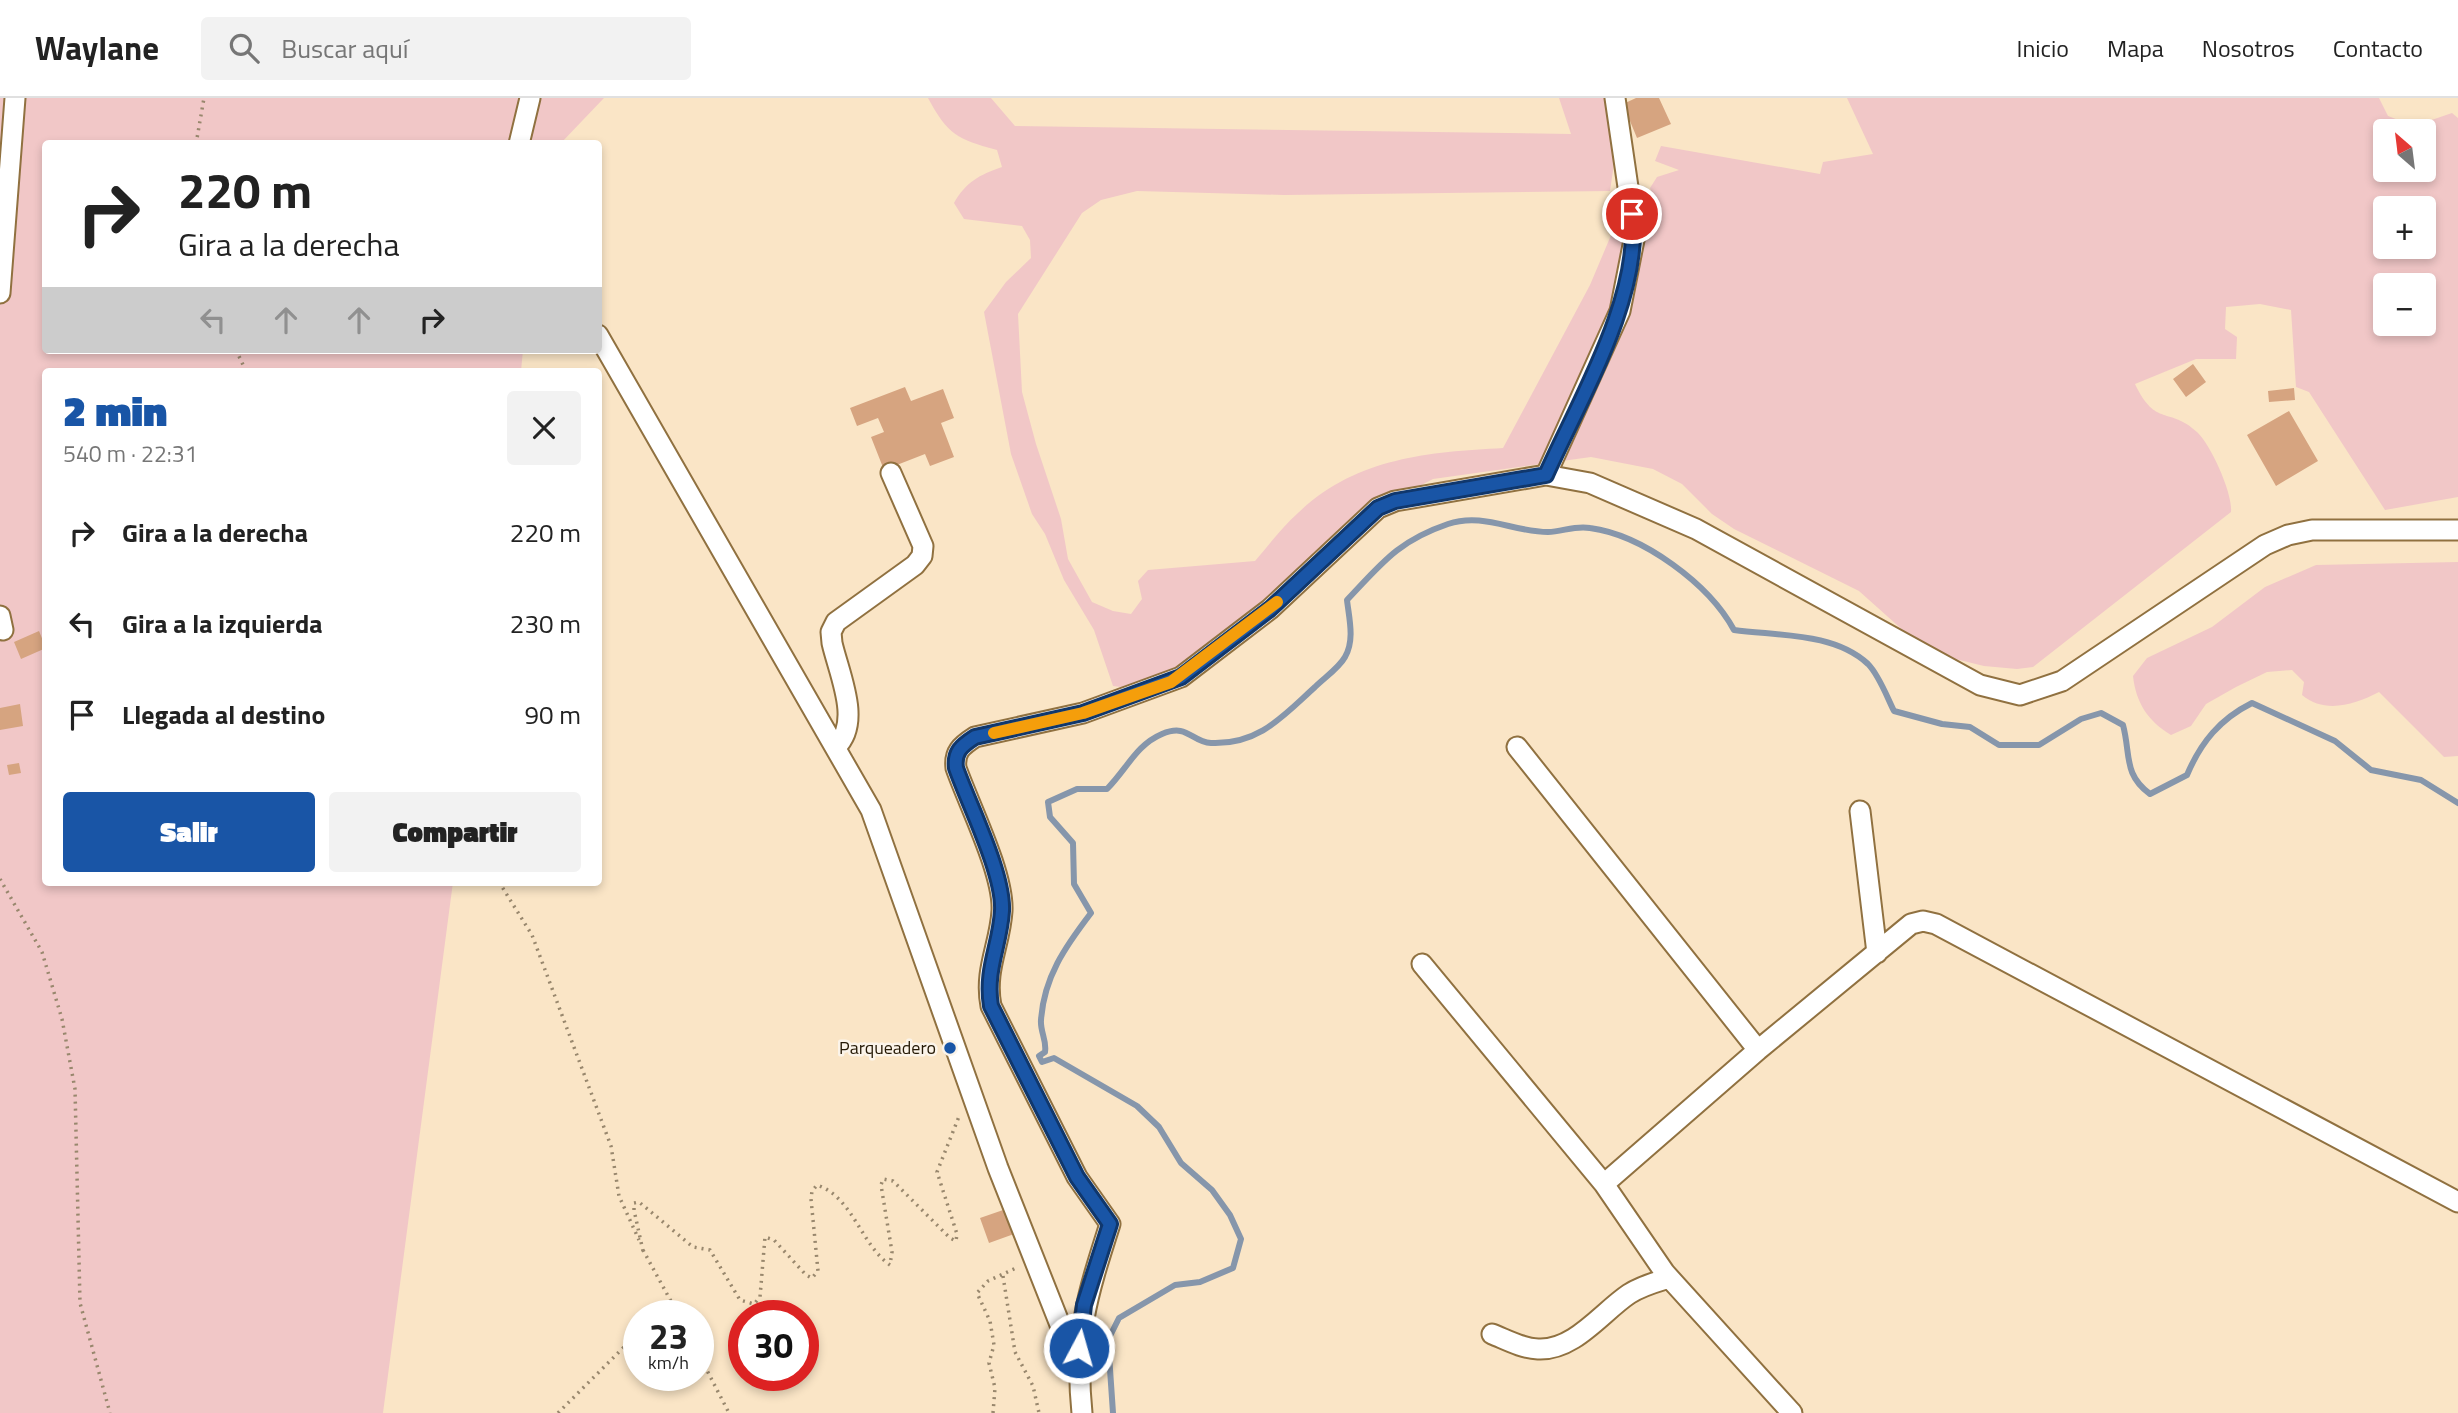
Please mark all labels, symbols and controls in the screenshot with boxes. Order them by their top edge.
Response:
search box [201,17,691,80]
text: Waylane [35,23,159,73]
icon: search [225,29,263,67]
text: Buscar aquí [281,29,408,68]
text: Inicio [2017,30,2069,66]
text: Mapa [2107,30,2164,66]
text: Nosotros [2202,30,2295,66]
text: Contacto [2333,30,2423,66]
north arrow [2373,119,2436,182]
map controls [2373,119,2436,336]
text: 220 m [178,152,312,227]
icon: right [63,168,154,259]
pin [1602,184,1662,244]
icon: arrive [1613,195,1651,233]
button: + [2373,196,2436,259]
text: Gira a la derecha [178,220,400,268]
button: − [2373,273,2436,336]
icon: left [194,301,232,339]
icon: ahead [267,301,305,339]
icon: ahead [340,301,378,339]
icon: right [413,301,451,339]
text: 2 min [63,378,167,442]
button: close [507,391,581,465]
text: 540 m · 22:31 [63,436,198,471]
text: Gira a la derecha [122,513,308,552]
text: 220 m [510,513,581,552]
icon: right [63,514,101,552]
text: Gira a la izquierda [122,604,323,643]
text: 230 m [510,604,581,643]
icon: left [63,605,101,643]
text: Llegada al destino [122,695,325,734]
text: 90 m [524,695,581,734]
icon: arrive [63,696,101,734]
button: Salir [63,792,315,872]
button: Compartir [329,792,581,872]
place label: Parqueadero [839,1034,936,1061]
marker: Parqueadero [942,1040,958,1056]
speed limit sign: 30 [728,1300,819,1391]
text: 23 [649,1309,688,1363]
position arrow [1042,1311,1116,1385]
text: km/h [648,1349,689,1376]

